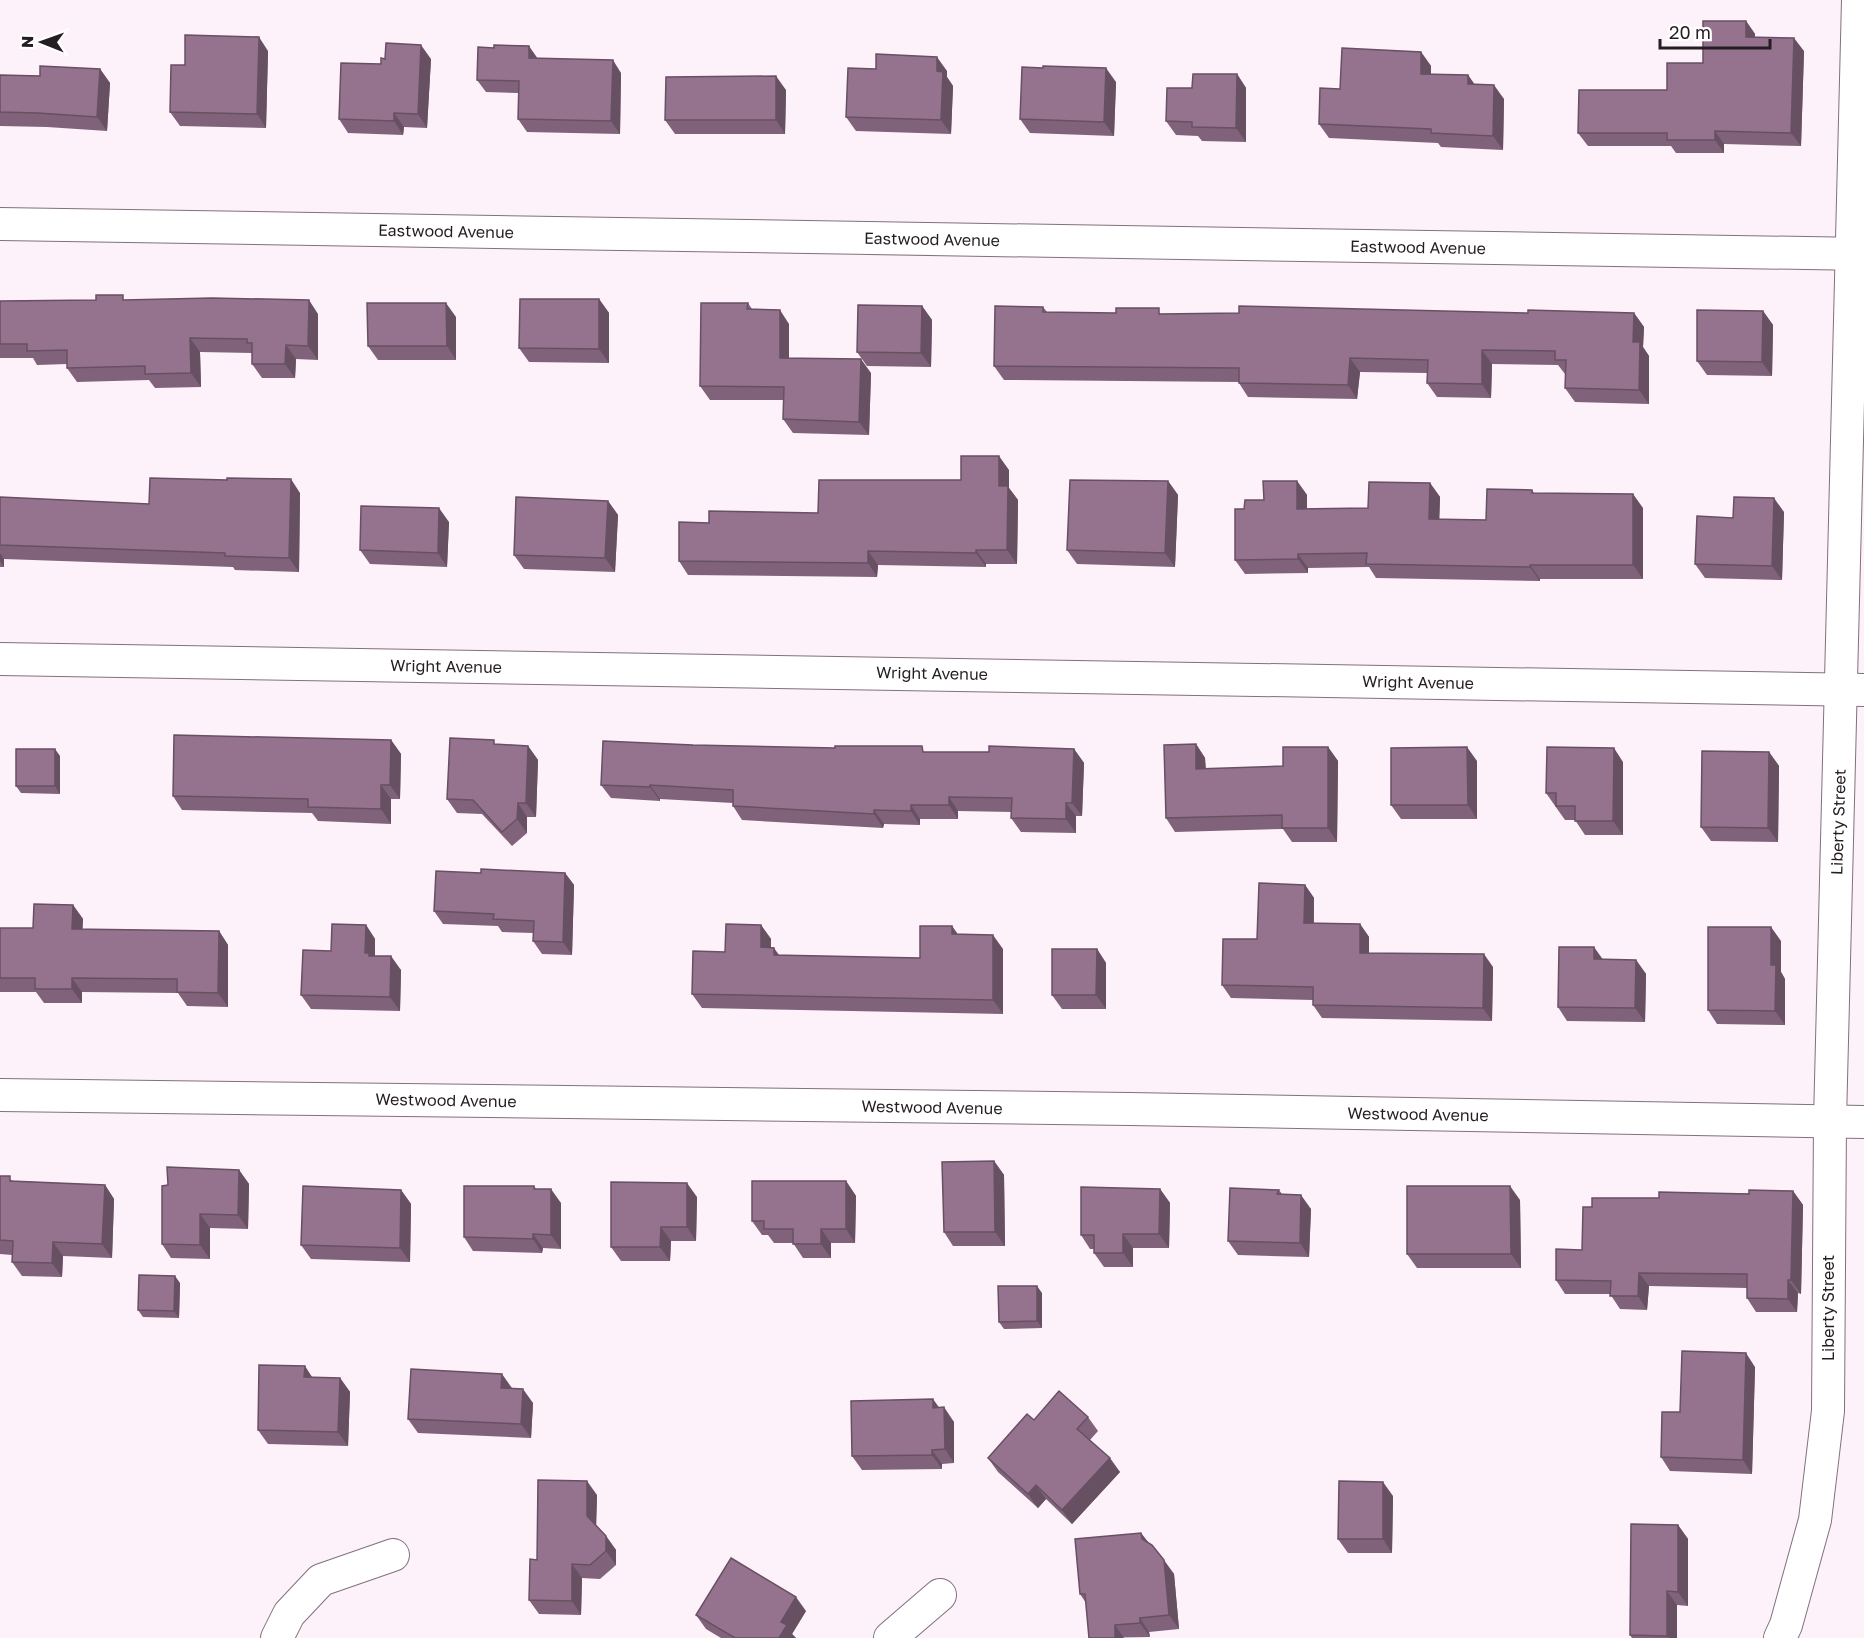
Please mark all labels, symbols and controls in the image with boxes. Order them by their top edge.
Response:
north arrow [12,12,72,72]
scale bar [1660,12,1770,50]
text: 20 m [1669,21,1711,43]
text: N [17,35,37,48]
street label: Eastwood Avenue [378,220,514,242]
street label: Eastwood Avenue [864,228,1000,250]
street label: Eastwood Avenue [1350,236,1486,258]
street label: Wright Avenue [390,655,502,677]
street label: Wright Avenue [876,662,988,684]
street label: Wright Avenue [1362,671,1474,693]
street label: Liberty Street [1826,769,1850,875]
street label: Westwood Avenue [375,1089,517,1111]
street label: Westwood Avenue [861,1096,1003,1118]
street label: Westwood Avenue [1347,1103,1489,1125]
street label: Liberty Street [1818,1255,1838,1361]

